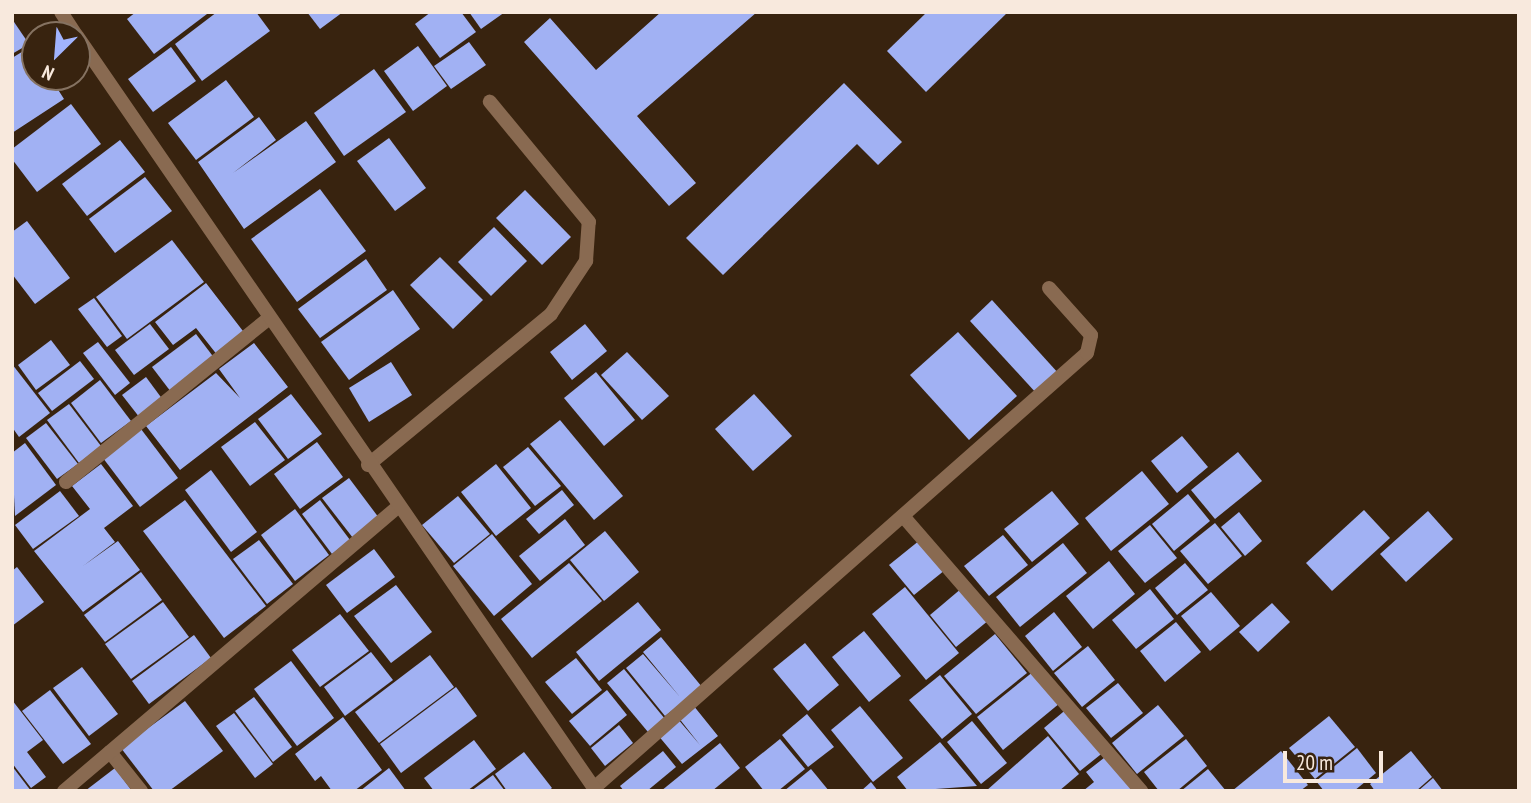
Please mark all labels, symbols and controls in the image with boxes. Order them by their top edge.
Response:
north arrow [21,21,91,91]
text: N [38,60,58,86]
scale bar [1286,736,1386,780]
text: 20 m [1296,749,1333,776]

